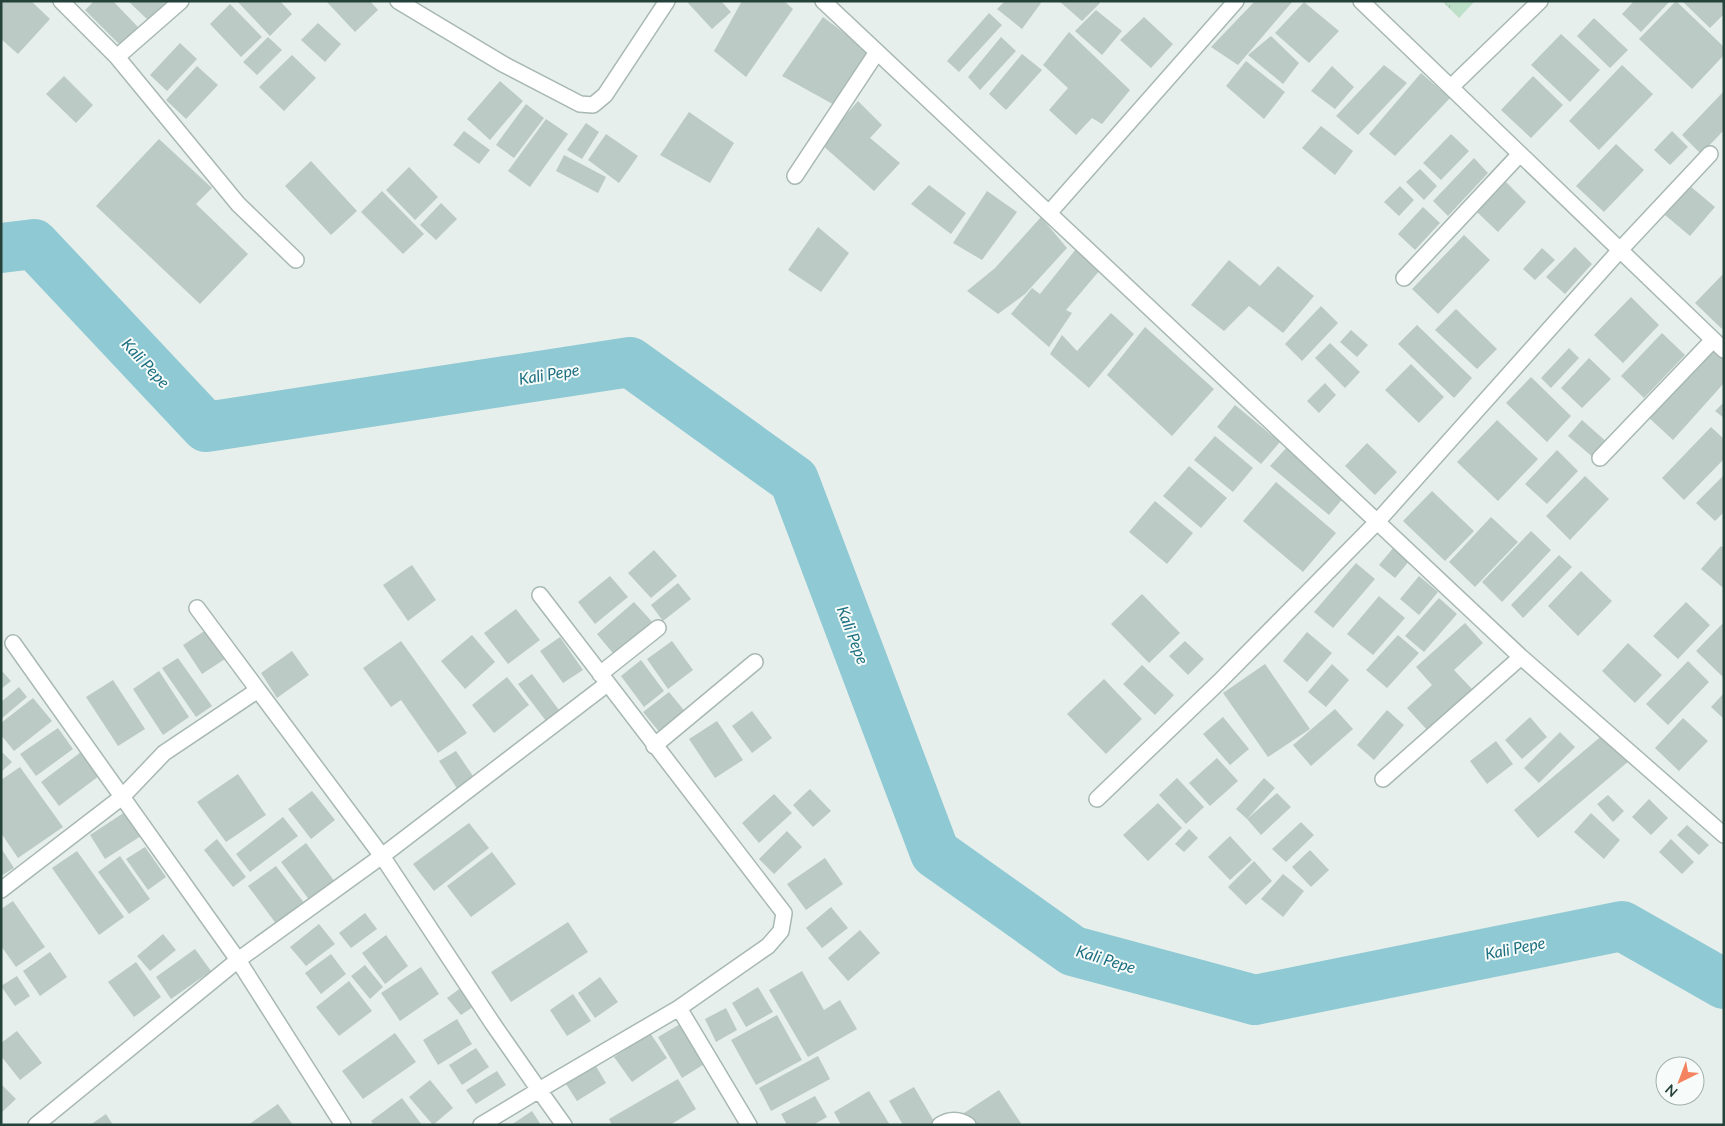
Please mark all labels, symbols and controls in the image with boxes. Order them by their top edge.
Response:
water label: Kali Pepe [119,334,174,392]
water label: Kali Pepe [517,359,581,388]
water label: Kali Pepe [834,603,873,667]
water label: Kali Pepe [1483,932,1547,963]
water label: Kali Pepe [1074,941,1138,977]
north arrow [1655,1056,1705,1106]
text: N [1661,1081,1681,1101]

